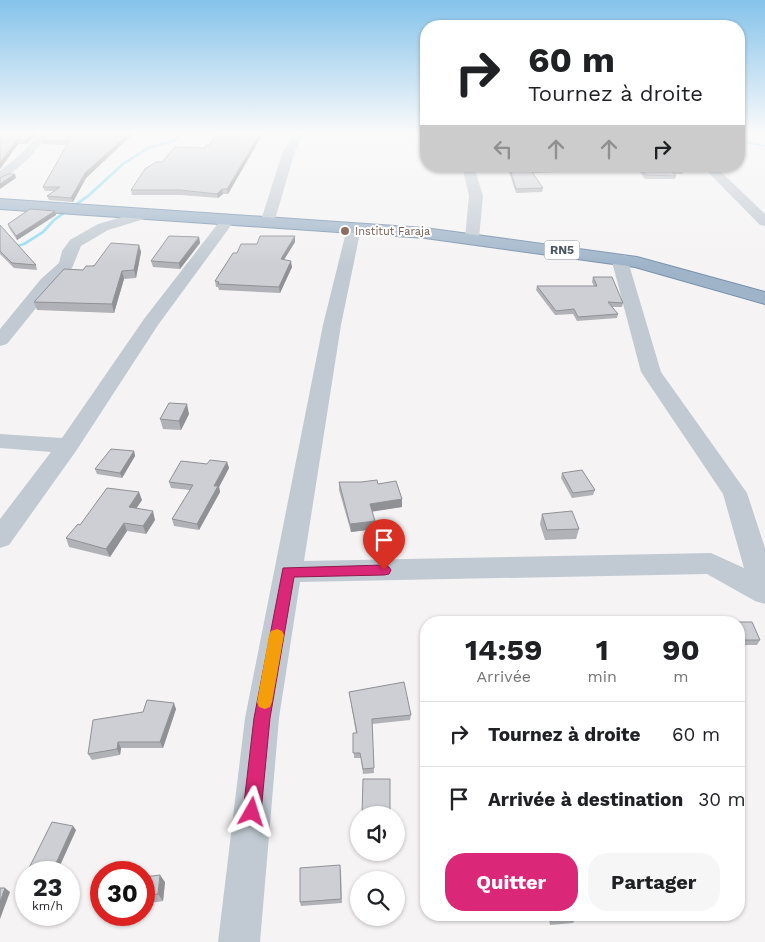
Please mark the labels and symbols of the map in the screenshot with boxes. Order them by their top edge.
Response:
marker: Institut Faraja [339,225,351,237]
place label: Institut Faraja [355,225,430,238]
road number: RN5 [544,240,580,260]
pin [363,519,405,570]
position arrow [225,785,277,837]
speed limit sign: 30 [90,861,155,926]

